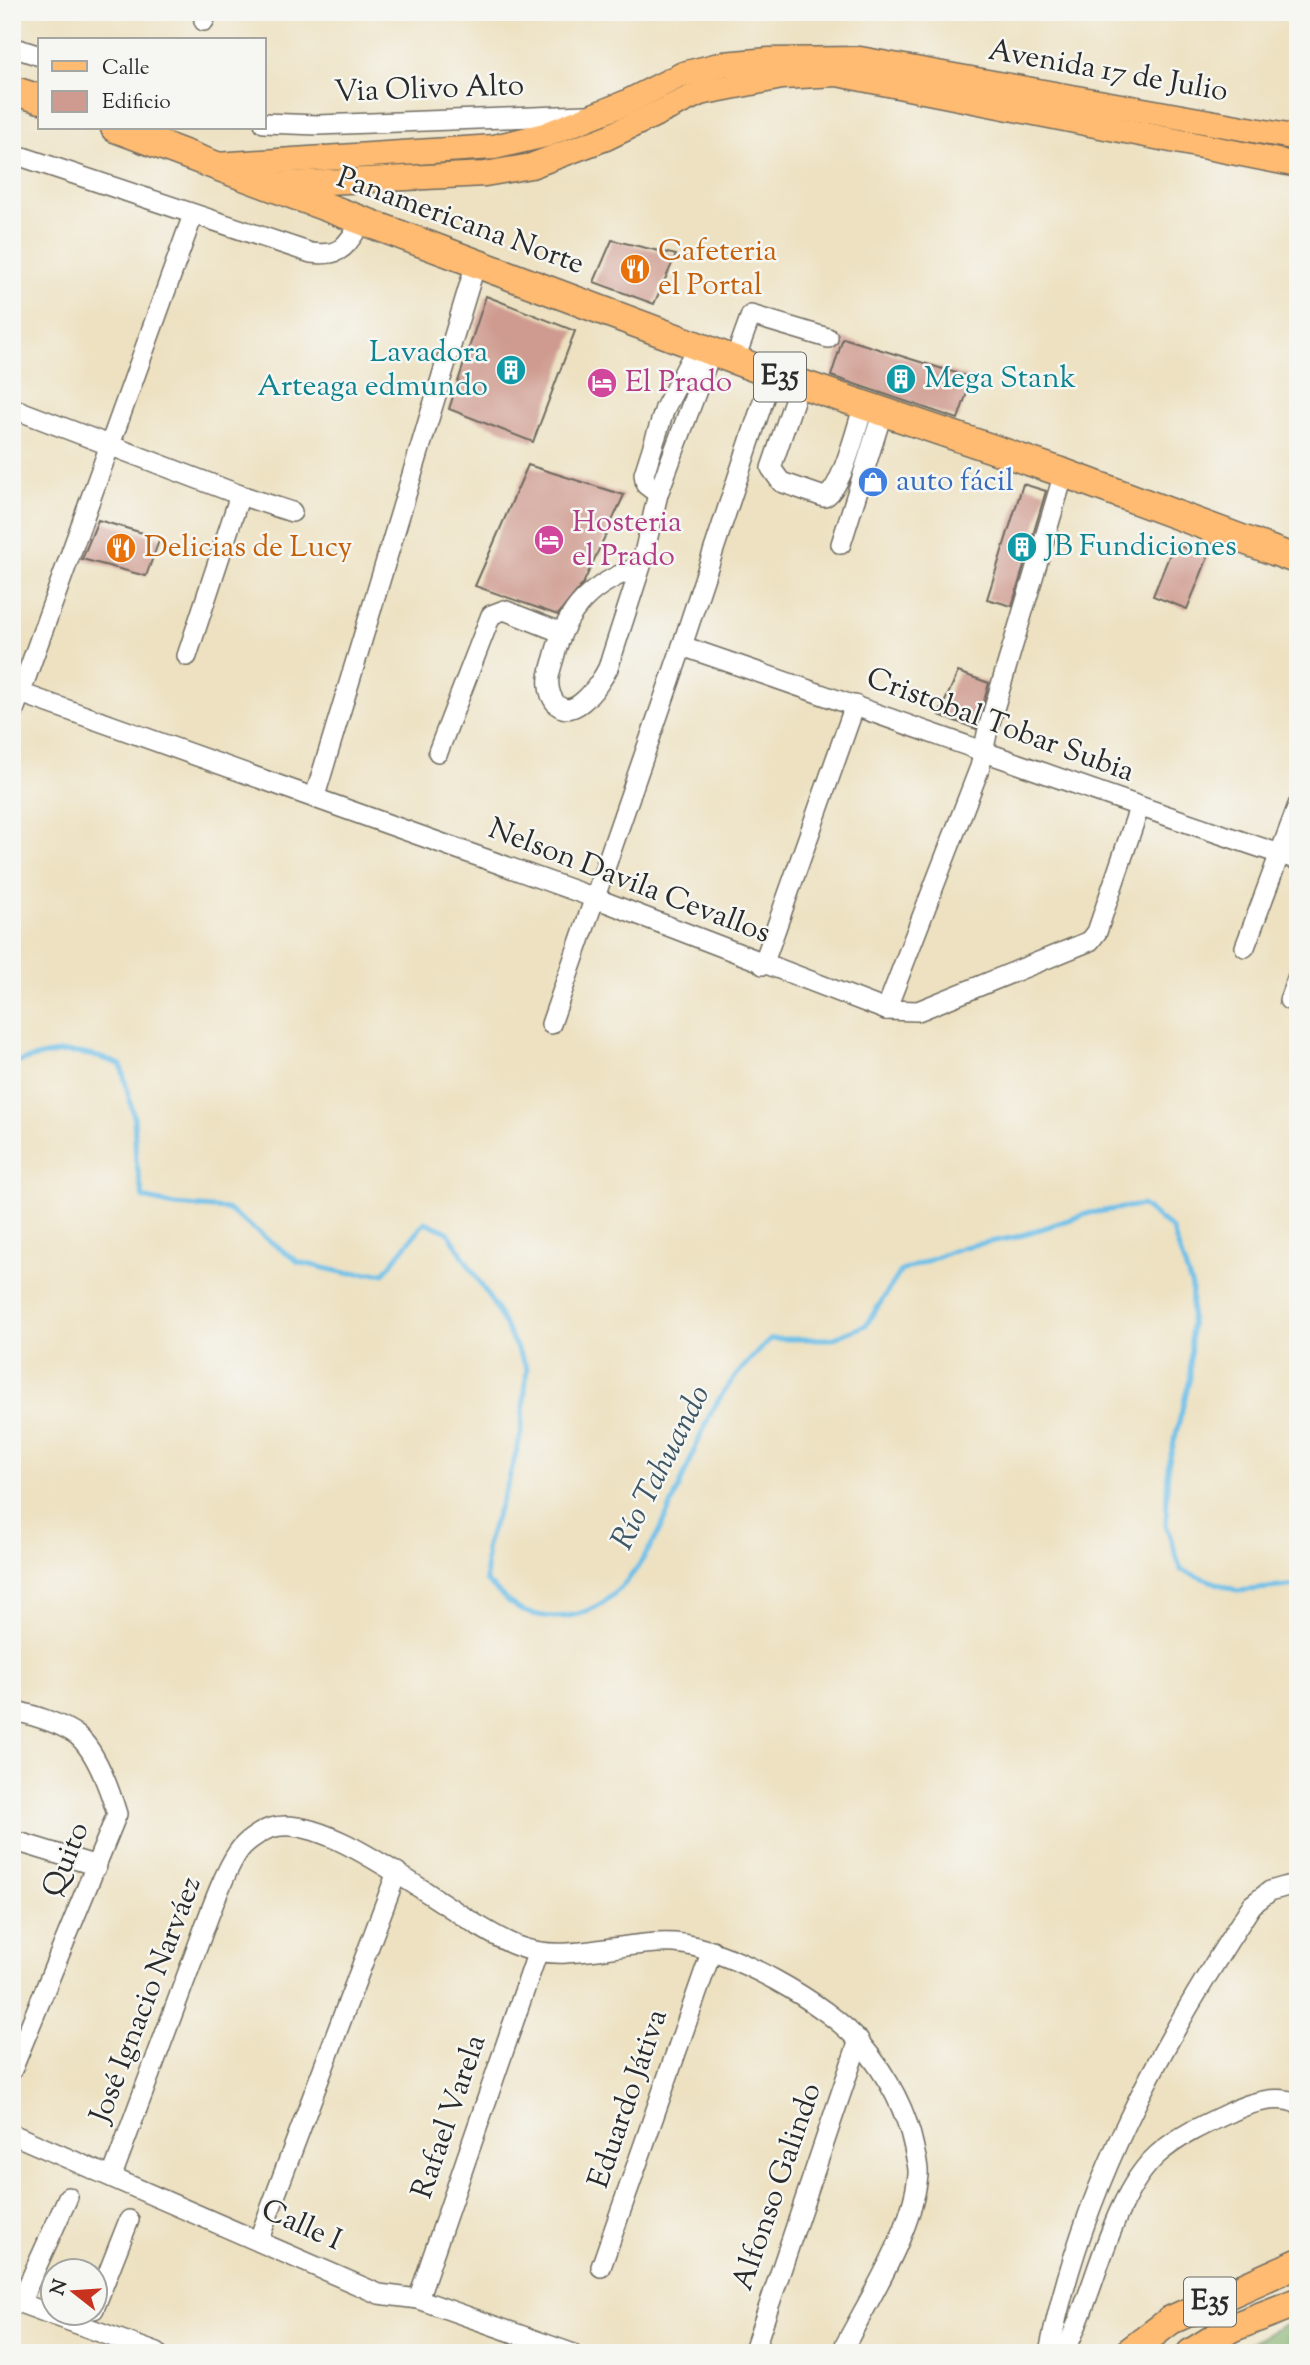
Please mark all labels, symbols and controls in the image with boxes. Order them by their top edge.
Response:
street label: Avenida 17 de Julio [985,30,1231,114]
legend [38,38,266,130]
text: Calle [102,54,150,84]
street label: Via Olivo Alto [333,65,525,115]
text: Edificio [102,88,171,118]
street label: Panamericana Norte [330,157,590,287]
place label: Cafeteria el Portal [658,231,777,308]
restaurant icon: Cafeteria el Portal [618,252,652,286]
place label: Lavadora Arteaga edmundo [257,332,488,409]
road number: E35 [754,352,806,402]
building icon: Lavadora Arteaga edmundo [494,353,528,387]
place label: Mega Stank [924,358,1076,401]
place label: El Prado [625,362,732,405]
building icon: Mega Stank [884,362,918,396]
hotel icon: El Prado [585,366,619,400]
place label: auto fácil [896,461,1014,504]
shop icon: auto fácil [856,465,890,499]
place label: Hosteria el Prado [572,502,682,579]
hotel icon: Hosteria el Prado [532,523,566,557]
place label: JB Fundiciones [1043,526,1237,569]
place label: Delicias de Lucy [144,527,352,570]
building icon: JB Fundiciones [1005,530,1039,564]
restaurant icon: Delicias de Lucy [104,531,138,565]
street label: Cristobal Tobar Subia [860,658,1140,795]
street label: Nelson Davila Cevallos [482,808,776,956]
water label: Río Tahuando [601,1378,723,1558]
street label: Quito [33,1816,101,1904]
street label: José Ignacio Narváez [80,1871,214,2131]
street label: Eduardo Játiva [578,2004,680,2194]
street label: Rafael Varela [402,2029,498,2205]
street label: Alfonso Galindo [722,2077,834,2297]
street label: Calle I [254,2189,348,2263]
north arrow [38,2256,108,2326]
text: N [45,2277,75,2299]
road number: E35 [1184,2278,1236,2326]

